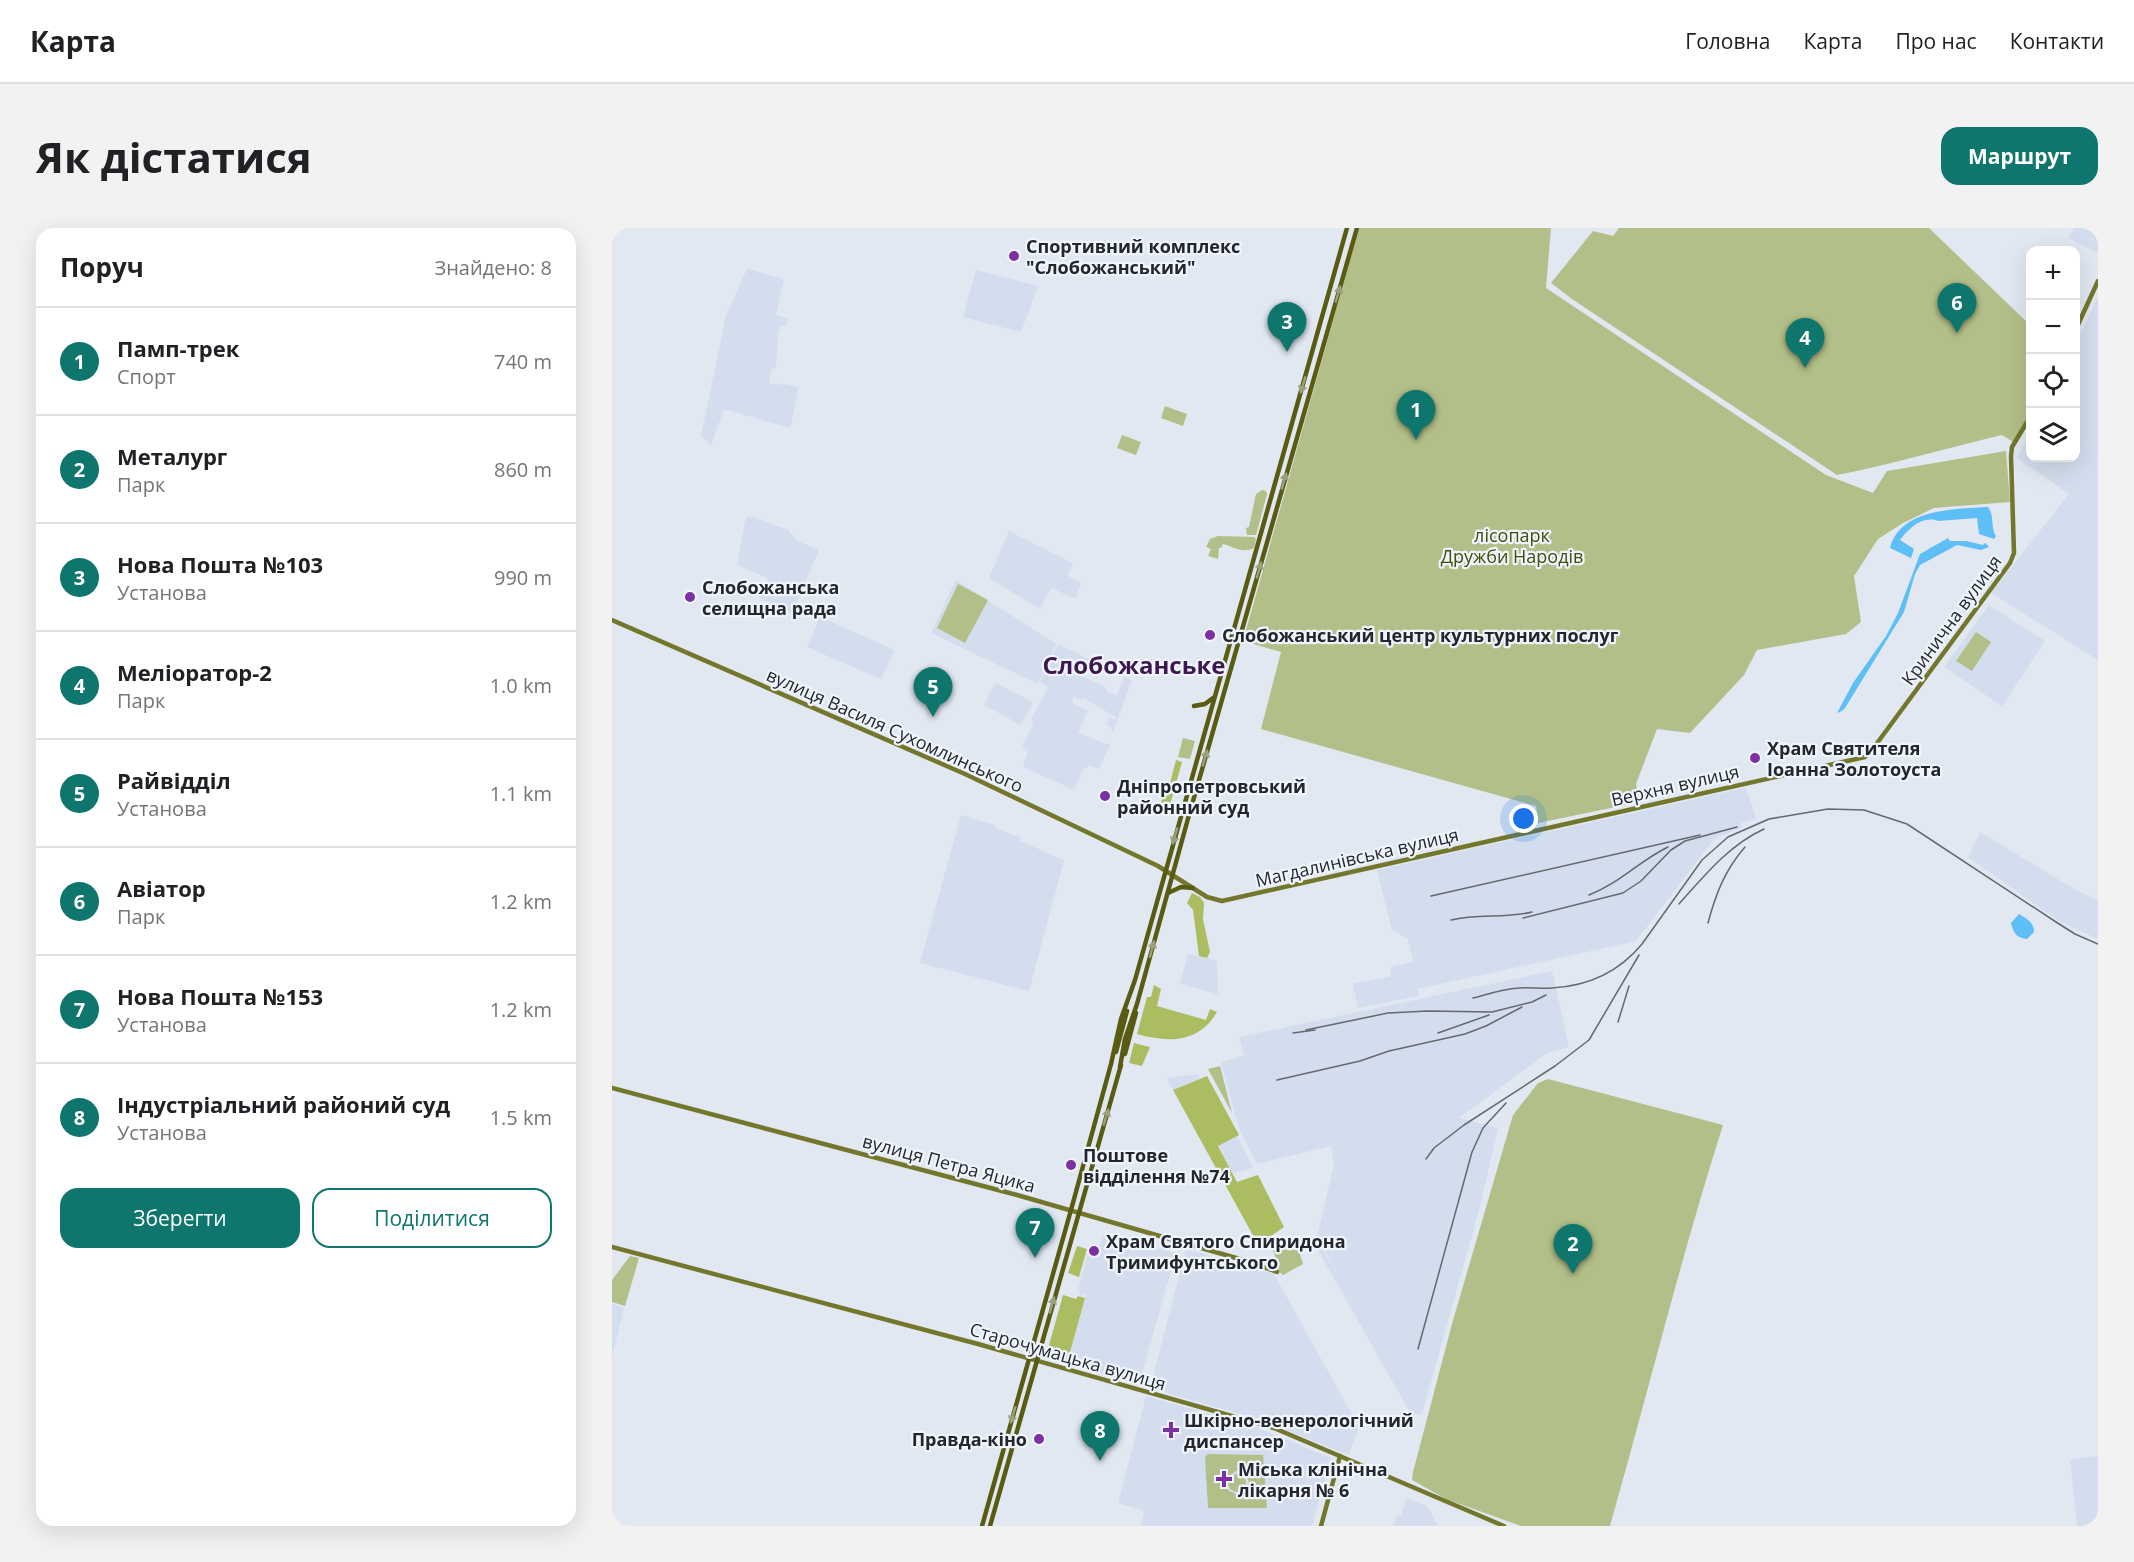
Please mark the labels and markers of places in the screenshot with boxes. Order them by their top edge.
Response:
place label: Спортивний комплекс "Слобожанський" [1026,234,1240,279]
marker: Спортивний комплекс "Слобожанський" [1007,249,1021,263]
pin: 6 [1938,284,1976,333]
pin: 3 [1268,302,1306,352]
pin: 4 [1786,318,1824,368]
pin: 1 [1396,390,1436,440]
place label: Слобожанська селищна рада [702,575,839,620]
marker: Слобожанська селищна рада [683,590,697,604]
place label: Слобожанський центр культурних послуг [1222,623,1619,647]
marker: Слобожанський центр культурних послуг [1203,628,1217,642]
pin: 5 [914,668,952,717]
place label: Храм Святителя Іоанна Золотоуста [1767,736,1941,781]
marker: Храм Святителя Іоанна Золотоуста [1748,751,1762,765]
place label: Дніпропетровський районний суд [1117,774,1306,819]
marker: Дніпропетровський районний суд [1098,789,1112,803]
place label: Поштове відділення №74 [1083,1143,1230,1188]
marker: Поштове відділення №74 [1064,1158,1078,1172]
pin: 7 [1016,1208,1054,1258]
pin: 2 [1554,1224,1592,1274]
place label: Храм Святого Спиридона Тримифунтського [1106,1229,1346,1274]
marker: Храм Святого Спиридона Тримифунтського [1087,1244,1101,1258]
place label: Шкірно-венерологічний диспансер [1184,1408,1414,1453]
pin: 8 [1080,1412,1120,1461]
marker: Шкірно-венерологічний диспансер [1162,1421,1180,1439]
place label: Правда-кіно [912,1427,1027,1451]
marker: Правда-кіно [1032,1432,1046,1446]
place label: Міська клінічна лікарня № 6 [1238,1457,1388,1502]
marker: Міська клінічна лікарня № 6 [1215,1470,1233,1488]

